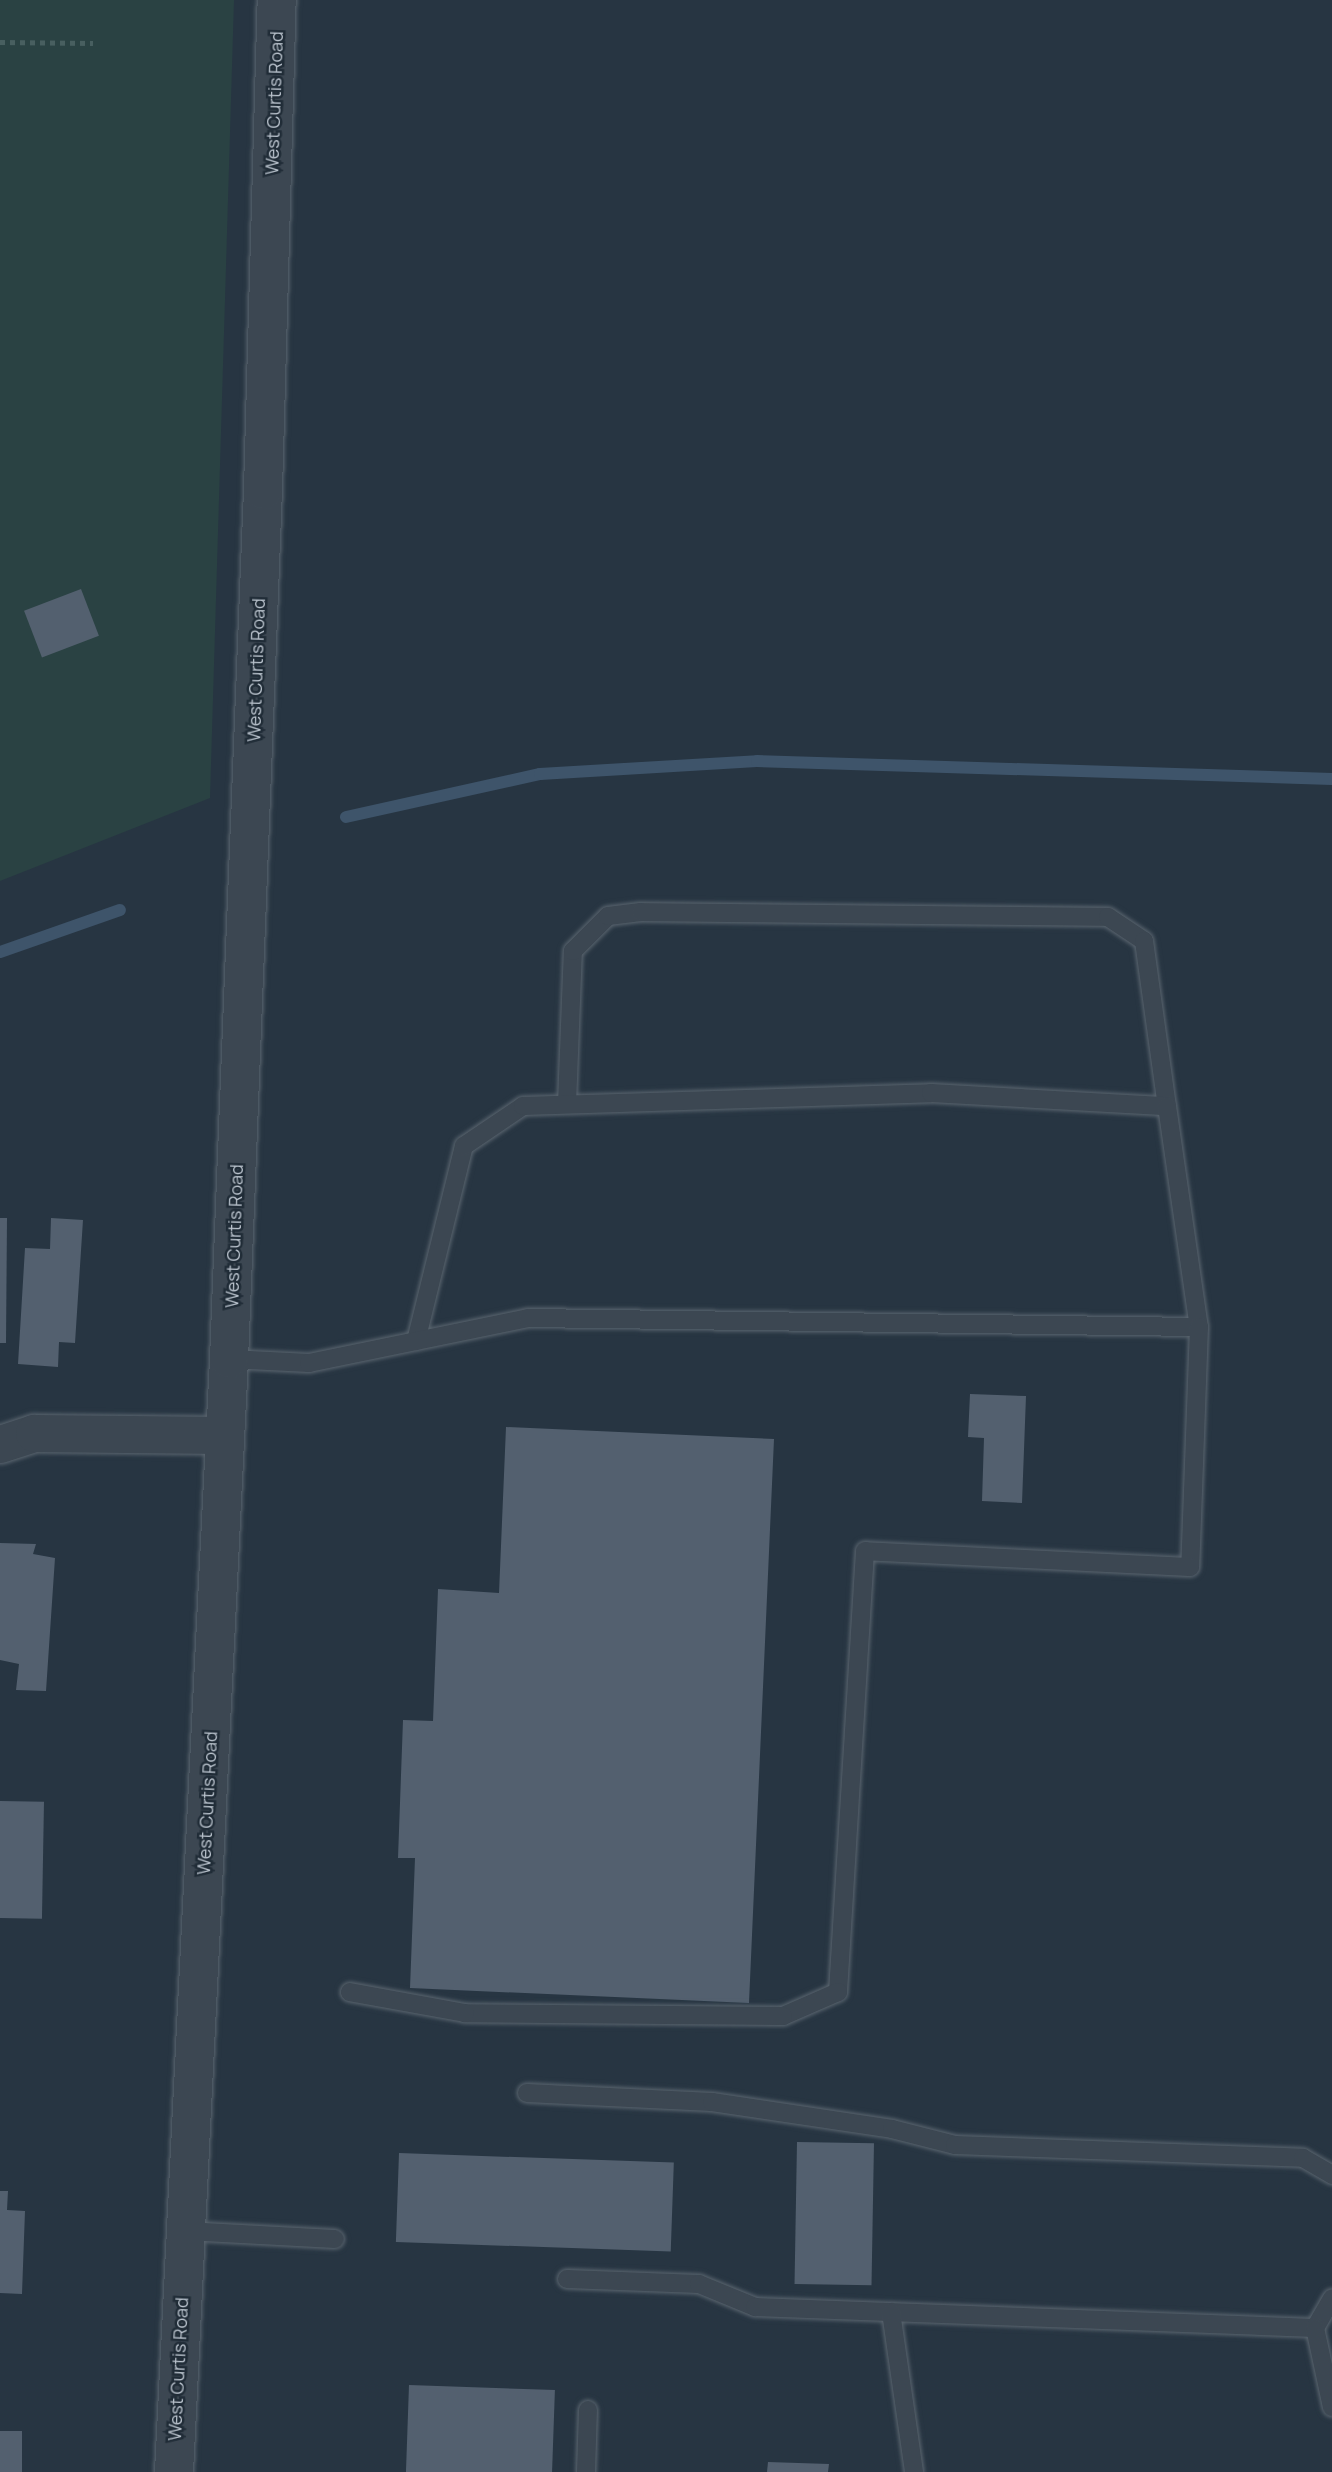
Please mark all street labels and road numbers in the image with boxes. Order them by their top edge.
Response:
street label: West Curtis Road [261,31,287,175]
street label: West Curtis Road [243,598,269,742]
street label: West Curtis Road [221,1164,247,1308]
street label: West Curtis Road [192,1731,222,1875]
street label: West Curtis Road [163,2297,193,2441]

